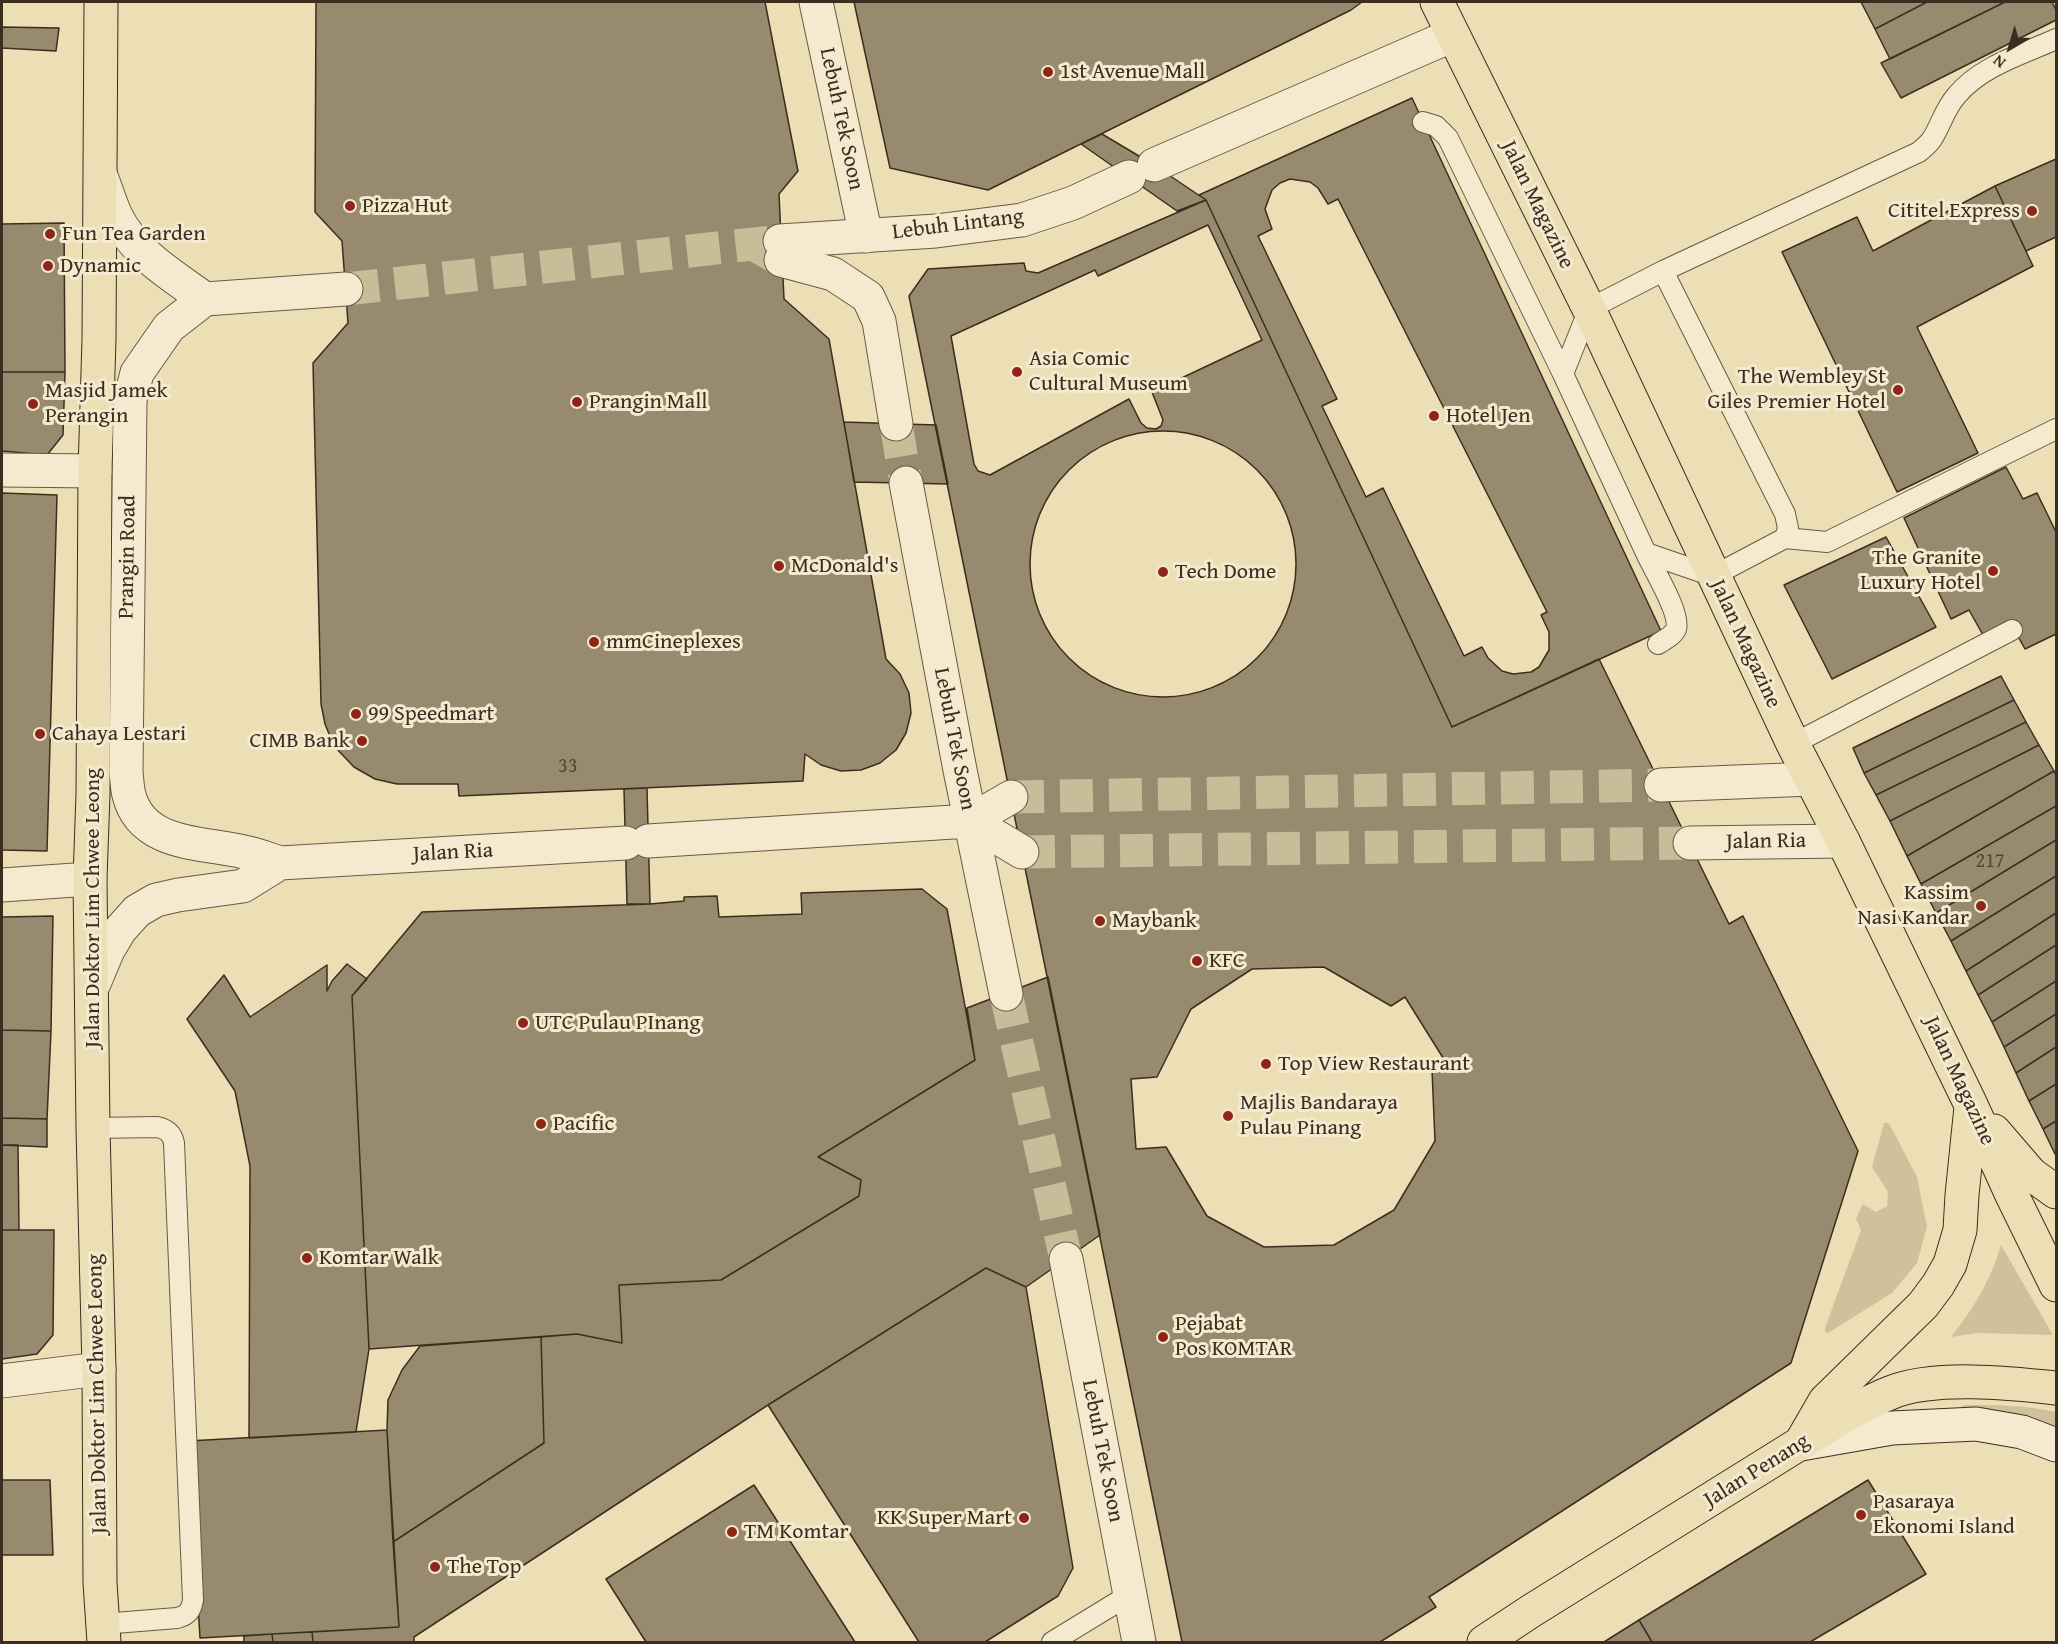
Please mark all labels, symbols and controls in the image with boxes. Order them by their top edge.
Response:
north arrow [1980,18,2040,78]
street label: Lebuh Tek Soon [813,45,869,193]
text: N [1987,49,2011,75]
place label: 1st Avenue Mall [1060,59,1205,85]
marker: 1st Avenue Mall [1041,65,1055,79]
street label: Jalan Magazine [1495,137,1579,273]
place label: Pizza Hut [362,193,449,219]
place label: Cititel Express [1888,198,2020,224]
marker: Pizza Hut [343,199,357,213]
street label: Lebuh Lintang [891,204,1025,246]
marker: Cititel Express [2025,204,2039,218]
place label: Fun Tea Garden [62,221,206,247]
marker: Fun Tea Garden [43,227,57,241]
place label: Dynamic [60,253,141,279]
marker: Dynamic [41,259,55,273]
place label: Asia Comic Cultural Museum [1029,346,1188,398]
place label: The Wembley St Giles Premier Hotel [1707,364,1886,416]
marker: Asia Comic Cultural Museum [1010,365,1024,379]
place label: Masjid Jamek Perangin [45,378,168,430]
marker: The Wembley St Giles Premier Hotel [1891,383,1905,397]
place label: Prangin Mall [589,389,708,415]
marker: Prangin Mall [570,395,584,409]
marker: Masjid Jamek Perangin [26,397,40,411]
place label: Hotel Jen [1446,403,1531,429]
marker: Hotel Jen [1427,409,1441,423]
street label: Prangin Road [114,495,142,619]
place label: The Granite Luxury Hotel [1860,545,1981,596]
place label: McDonald's [791,553,898,579]
marker: McDonald's [772,559,786,573]
place label: Tech Dome [1175,559,1276,585]
marker: The Granite Luxury Hotel [1986,564,2000,578]
marker: Tech Dome [1156,565,1170,579]
street label: Jalan Magazine [1704,575,1786,713]
place label: mmCineplexes [606,629,741,655]
marker: mmCineplexes [587,635,601,649]
street label: Lebuh Tek Soon [927,665,981,813]
place label: 99 Speedmart [368,701,494,727]
marker: 99 Speedmart [349,707,363,721]
place label: Cahaya Lestari [52,721,186,747]
marker: Cahaya Lestari [33,727,47,741]
place label: CIMB Bank [250,728,350,754]
marker: CIMB Bank [355,734,369,748]
house number: 33 [558,755,578,779]
street label: Jalan Doktor Lim Chwee Leong [80,768,106,1048]
street label: Jalan Ria [1726,828,1806,856]
street label: Jalan Ria [412,838,494,868]
house number: 217 [1976,850,2004,874]
place label: Kassim Nasi Kandar [1857,880,1969,932]
marker: Kassim Nasi Kandar [1974,899,1988,913]
place label: Maybank [1112,908,1197,934]
marker: Maybank [1093,914,1107,928]
place label: KFC [1209,948,1245,974]
marker: KFC [1190,954,1204,968]
place label: UTC Pulau PInang [535,1010,700,1036]
street label: Jalan Magazine [1918,1012,2000,1150]
marker: UTC Pulau PInang [516,1016,530,1030]
place label: Top View Restaurant [1278,1051,1470,1077]
marker: Top View Restaurant [1259,1057,1273,1071]
place label: Majlis Bandaraya Pulau Pinang [1240,1090,1398,1142]
marker: Majlis Bandaraya Pulau Pinang [1221,1109,1235,1123]
place label: Pacific [553,1111,614,1137]
marker: Pacific [534,1117,548,1131]
place label: Komtar Walk [319,1245,439,1271]
marker: Komtar Walk [300,1251,314,1265]
street label: Jalan Doktor Lim Chwee Leong [82,1254,114,1534]
place label: Pejabat Pos KOMTAR [1175,1311,1292,1362]
marker: Pejabat Pos KOMTAR [1156,1330,1170,1344]
street label: Lebuh Tek Soon [1075,1377,1129,1525]
street label: Jalan Penang [1699,1428,1815,1514]
place label: Pasaraya Ekonomi Island [1873,1489,2015,1540]
place label: KK Super Mart [877,1505,1012,1531]
marker: Pasaraya Ekonomi Island [1854,1508,1868,1522]
marker: KK Super Mart [1017,1511,1031,1525]
place label: TM Komtar [744,1519,849,1545]
marker: TM Komtar [725,1525,739,1539]
place label: The Top [447,1554,521,1580]
marker: The Top [428,1560,442,1574]

